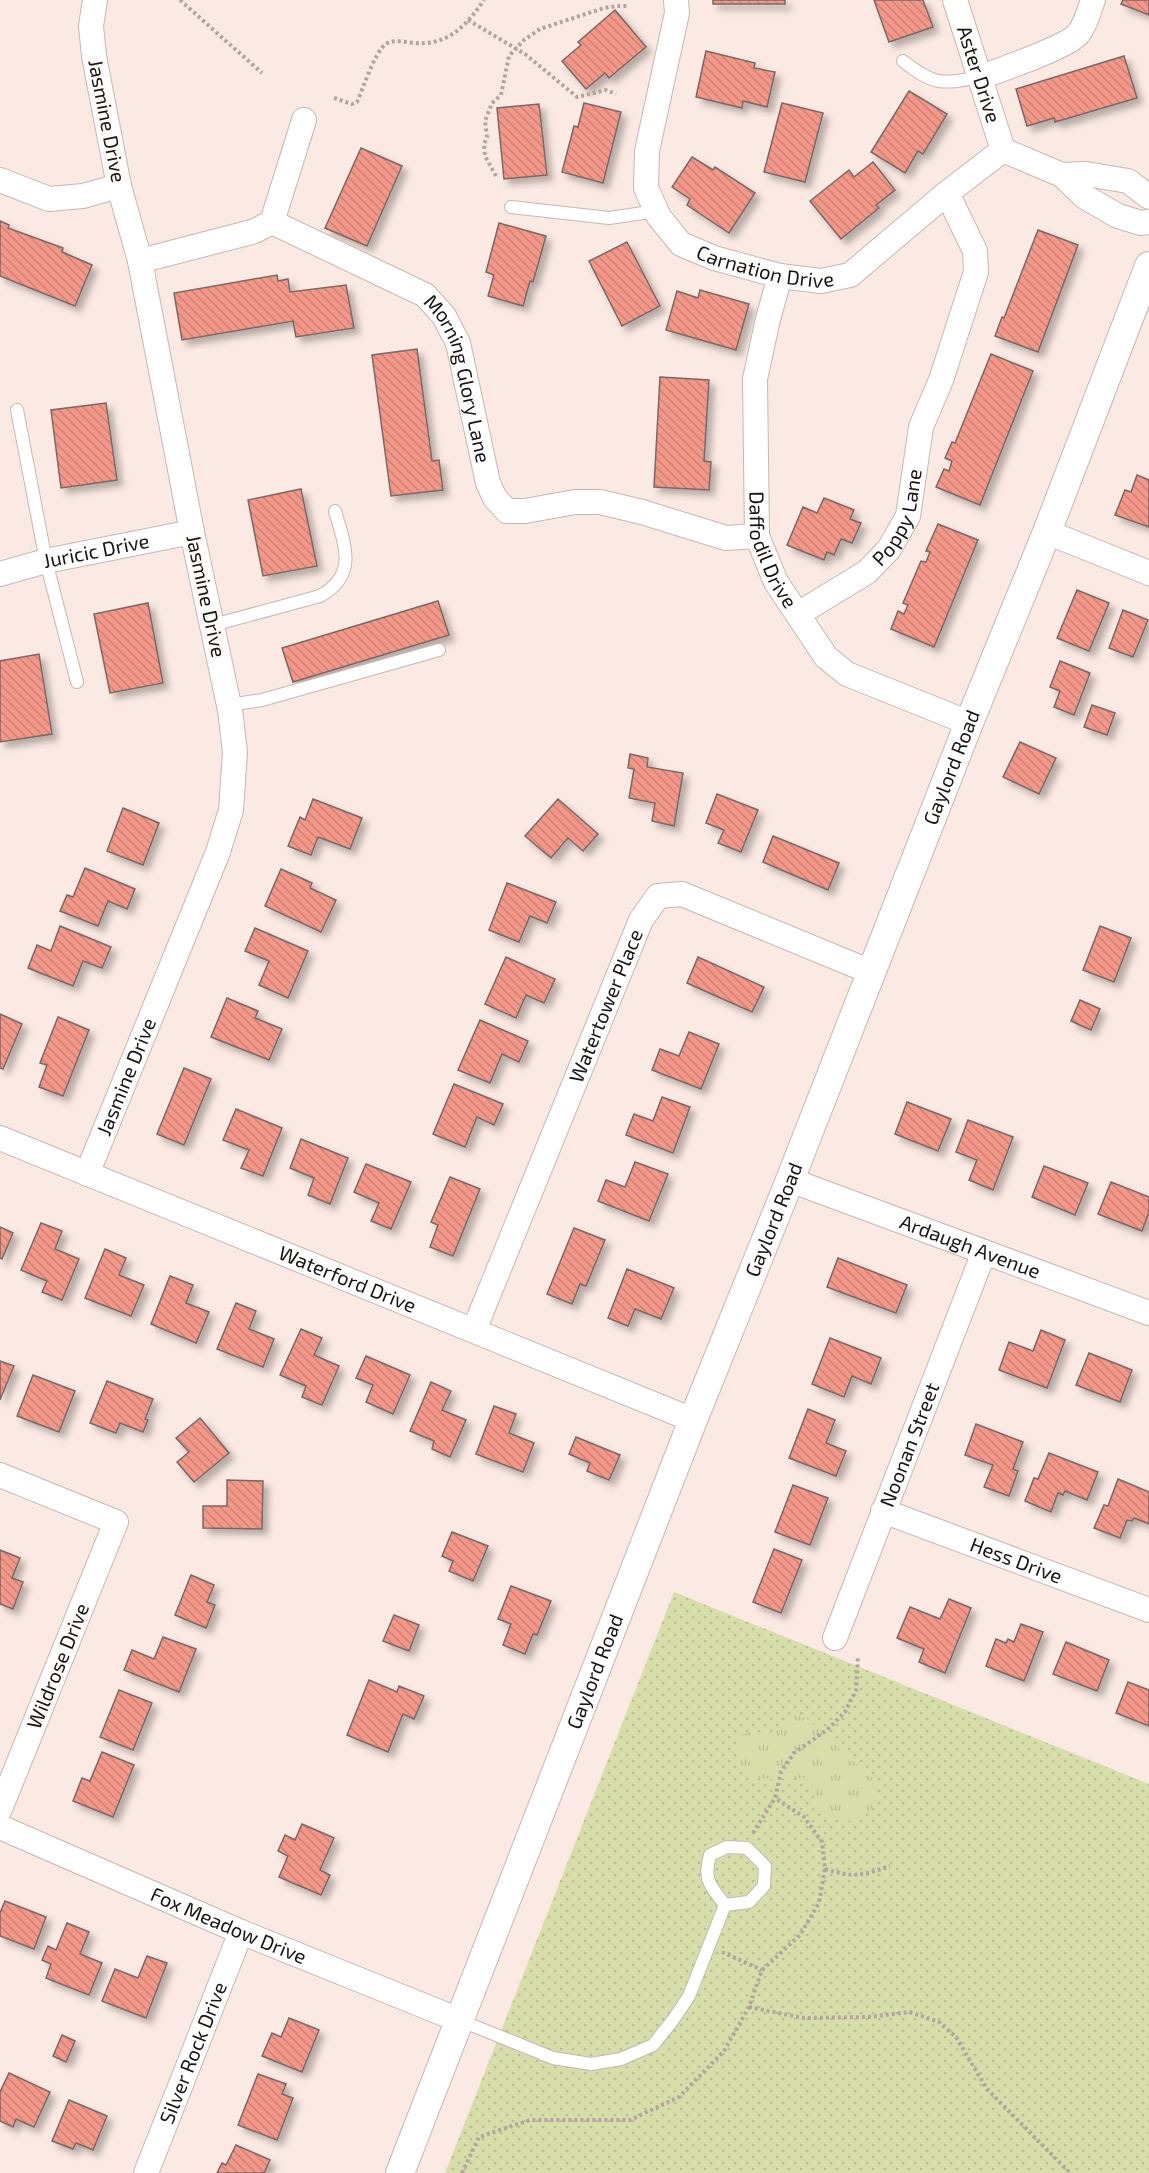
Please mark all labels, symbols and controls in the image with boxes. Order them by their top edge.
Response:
street label: Aster Drive [953,22,1006,126]
street label: Jasmine Drive [84,57,132,184]
street label: Carnation Drive [693,239,836,292]
street label: Morning Glory Lane [419,289,496,465]
street label: Poppy Lane [867,467,926,570]
street label: Daffodil Drive [745,491,803,612]
street label: Juricic Drive [41,528,151,572]
street label: Jasmine Drive [182,532,232,659]
street label: Gaylord Road [917,706,984,828]
street label: Watertower Place [563,925,647,1086]
street label: Jasmine Drive [91,1014,160,1139]
street label: Gaylord Road [739,1159,807,1280]
street label: Ardaugh Avenue [897,1209,1044,1283]
street label: Waterford Drive [275,1240,420,1317]
street label: Noonan Street [874,1379,944,1510]
street label: Hess Drive [967,1532,1066,1588]
street label: Wildrose Drive [21,1599,93,1732]
street label: Gaylord Road [561,1610,627,1732]
street label: Fox Meadow Drive [147,1881,310,1968]
street label: Silver Rock Drive [154,1978,231,2127]

